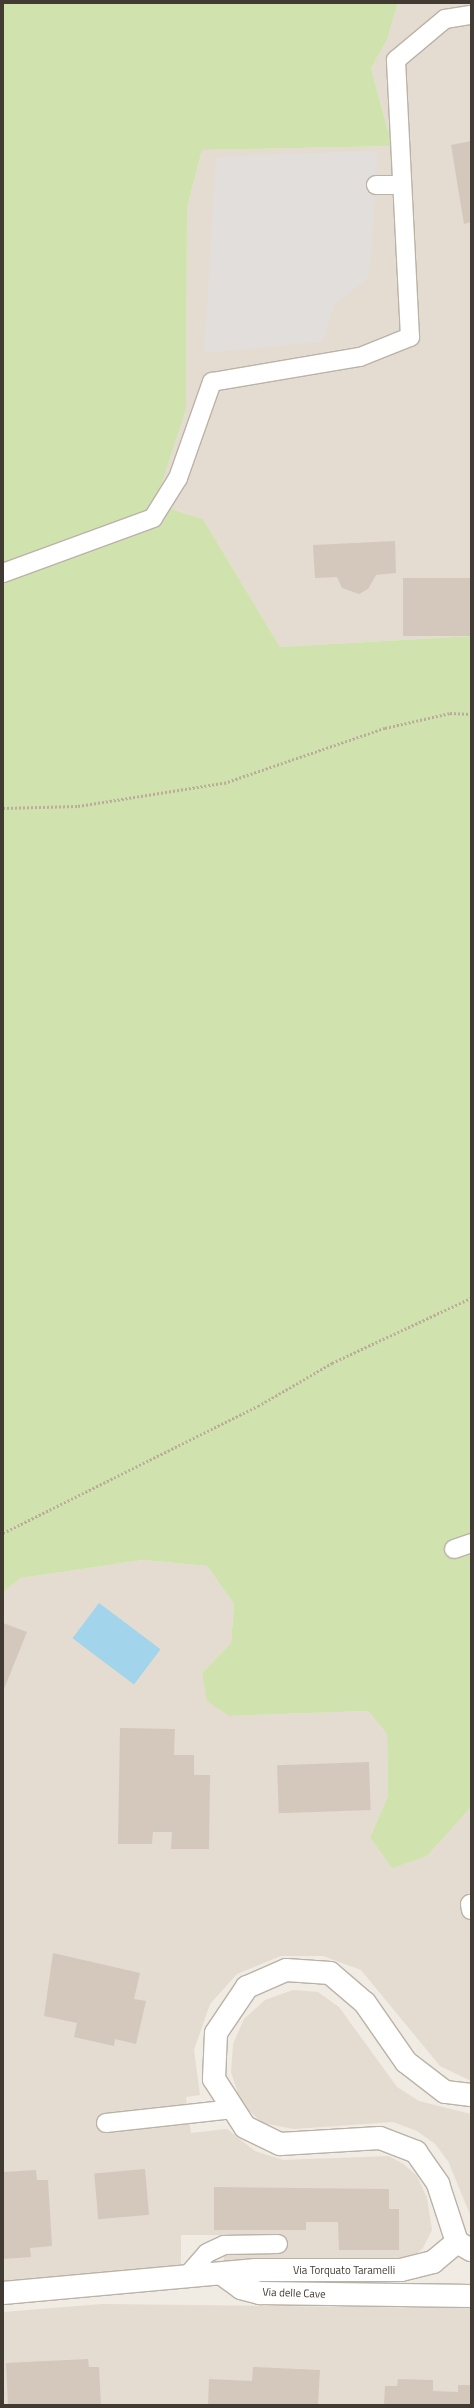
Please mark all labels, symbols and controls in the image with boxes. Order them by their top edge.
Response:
street label: Via Torquato Taramelli [293,2263,395,2277]
street label: Via delle Cave [262,2285,326,2301]

